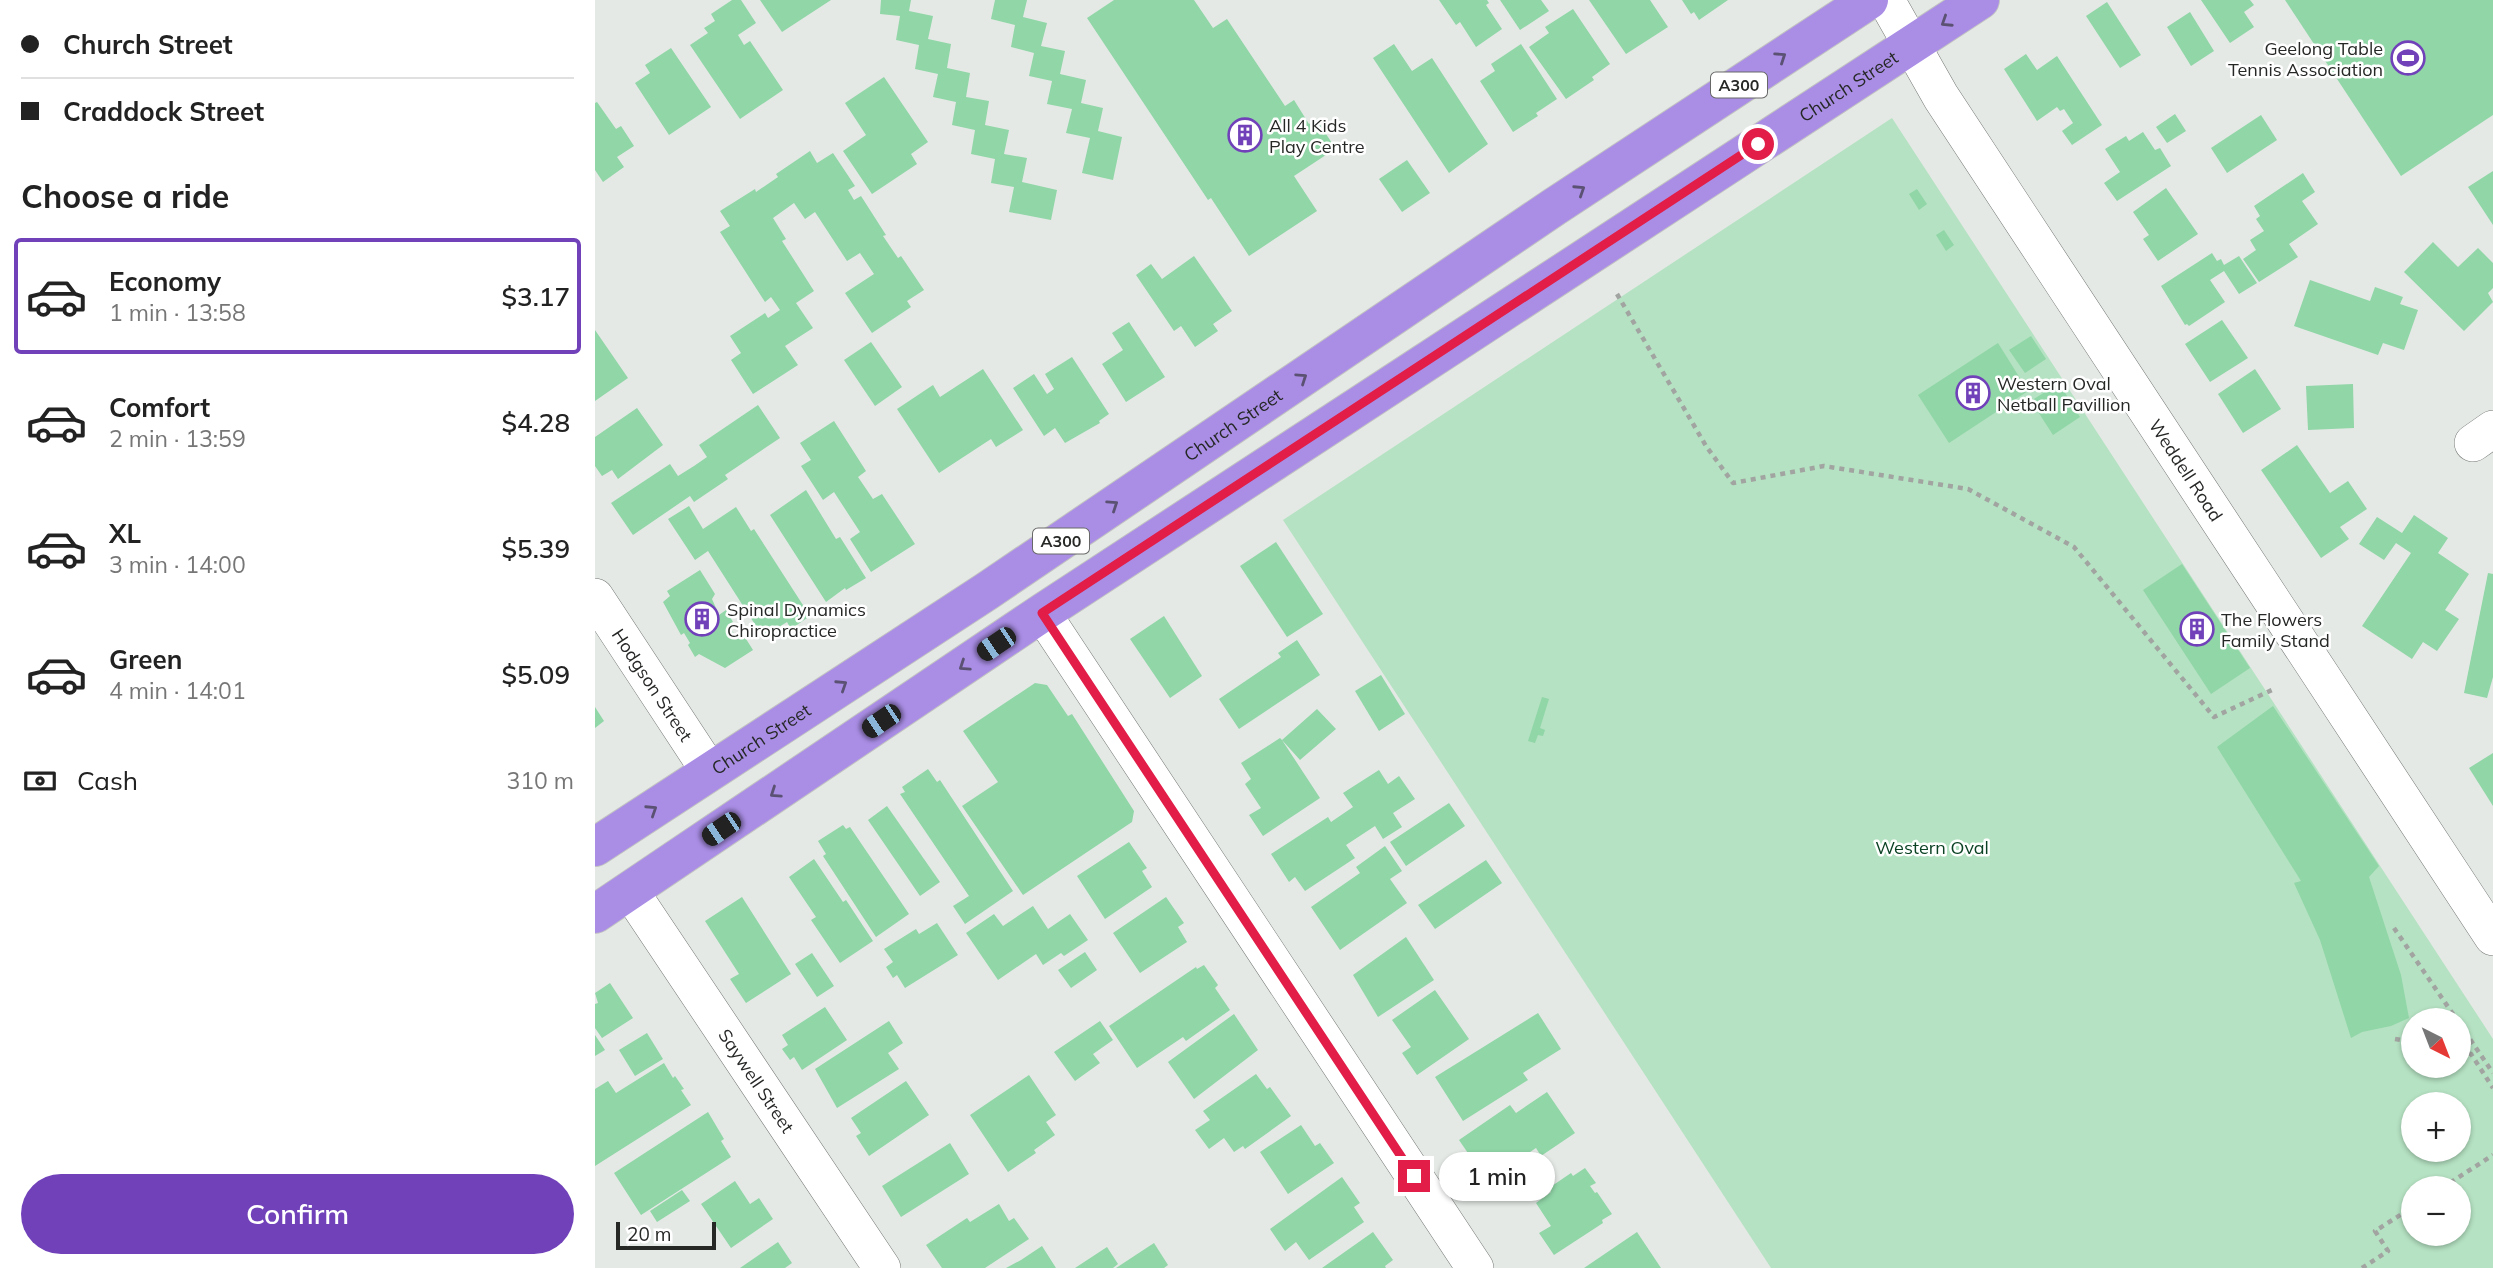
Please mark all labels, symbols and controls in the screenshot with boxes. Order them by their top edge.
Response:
one-way arrow [1941,14,1954,26]
text: Church Street [63,28,233,61]
place label: Geelong Table Tennis Association [2228,37,2383,81]
sports icon: Geelong Table Tennis Association [2389,39,2427,77]
street label: Church Street [1794,45,1902,127]
one-way arrow [1773,53,1786,66]
road number: A300 [1711,72,1767,97]
text: Craddock Street [63,95,264,128]
place label: All 4 Kids Play Centre [1269,114,1365,158]
building icon: All 4 Kids Play Centre [1226,116,1264,154]
route start [1742,128,1774,160]
text: Choose a ride [21,176,229,216]
one-way arrow [1572,186,1585,199]
icon: car [25,265,88,328]
text: Economy [109,265,221,298]
text: $3.17 [501,280,570,313]
text: 1 min · 13:58 [109,298,246,327]
place label: Western Oval Netball Pavillion [1997,372,2131,416]
one-way arrow [1294,374,1307,386]
building icon: Western Oval Netball Pavillion [1954,374,1992,412]
street label: Church Street [1179,383,1286,466]
icon: car [25,391,88,454]
text: Comfort [109,391,210,424]
text: $4.28 [501,406,570,439]
street label: Weddell Road [2144,415,2228,526]
text: 2 min · 13:59 [109,424,246,453]
one-way arrow [1106,500,1119,513]
icon: car [25,517,88,580]
text: XL [109,517,141,550]
road number: A300 [1033,528,1089,554]
text: $5.39 [501,532,570,565]
text: 3 min · 14:00 [109,550,246,579]
place label: Spinal Dynamics Chiropractice [727,598,866,642]
building icon: Spinal Dynamics Chiropractice [683,600,721,638]
place label: The Flowers Family Stand [2221,608,2330,652]
building icon: The Flowers Family Stand [2178,610,2216,648]
street label: Hodgson Street [607,624,698,745]
car [973,624,1020,664]
icon: car [25,643,88,706]
text: Green [109,643,182,676]
one-way arrow [958,657,971,670]
text: $5.09 [501,658,570,691]
text: 4 min · 14:01 [109,676,246,705]
one-way arrow [835,681,848,694]
street label: Church Street [707,698,815,779]
car [858,701,905,741]
icon: cash [21,762,59,800]
text: Cash [77,764,138,797]
text: 310 m [506,766,574,795]
one-way arrow [770,785,783,797]
one-way arrow [644,806,657,818]
car [698,809,745,849]
park label: Western Oval [1875,836,1989,859]
north arrow [2401,1008,2471,1078]
map controls [2401,1008,2471,1246]
street label: Saywell Street [714,1024,800,1137]
button: + [2401,1092,2471,1162]
callout: 1 min [1439,1152,1554,1200]
route end [1398,1160,1430,1192]
text: 1 min [1467,1162,1527,1191]
button: Confirm [21,1174,574,1254]
button: − [2401,1176,2471,1246]
scale bar [616,1219,716,1251]
text: 20 m [627,1222,671,1246]

